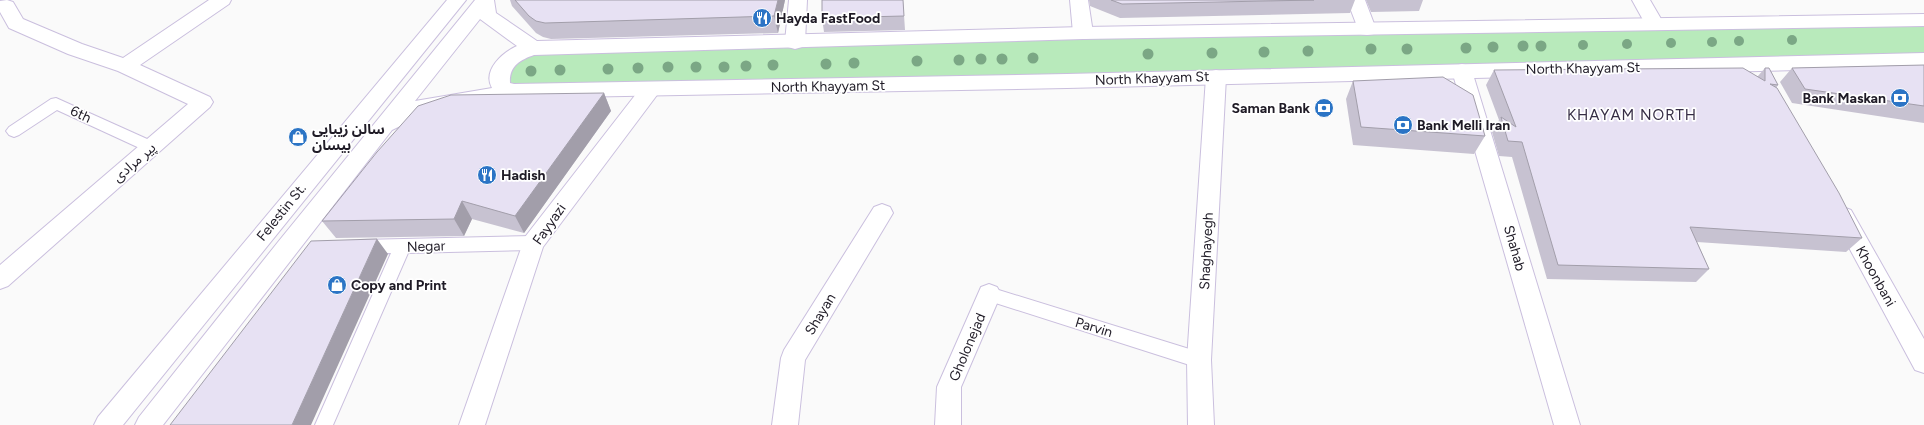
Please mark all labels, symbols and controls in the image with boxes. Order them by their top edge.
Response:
restaurant icon: Hayda FastFood [751,7,773,29]
place label: Hayda FastFood [776,10,880,27]
street label: North Khayyam St [1526,59,1640,78]
street label: North Khayyam St [1094,68,1210,89]
street label: North Khayyam St [771,77,885,96]
bank icon: Bank Maskan [1889,87,1911,109]
place label: Bank Maskan [1803,90,1886,107]
bank icon: Saman Bank [1313,97,1335,119]
place label: Saman Bank [1232,100,1310,117]
street label: 6th [68,102,94,127]
district label: KHAYAM NORTH [1567,106,1697,124]
bank icon: Bank Melli Iran [1392,114,1414,136]
place label: Bank Melli Iran [1417,117,1510,134]
place label: سالن زیبایی بیسان [312,121,385,154]
shop icon: سالن زیبایی بیسان [287,126,309,148]
street label: پیر مرادی [109,139,160,187]
restaurant icon: Hadish [476,164,498,186]
place label: Hadish [501,167,545,184]
street label: Felestin St. [253,180,310,244]
street label: Fayyazi [529,200,570,248]
street label: Shaghayegh [1196,212,1217,290]
street label: Shahab [1500,223,1529,273]
street label: Negar [406,237,446,256]
street label: Khoonbani [1852,243,1899,310]
shop icon: Copy and Print [326,274,348,296]
place label: Copy and Print [351,277,447,294]
street label: Shayan [801,290,840,338]
street label: Gholonejad [946,311,989,384]
street label: Parvin [1073,314,1115,341]

